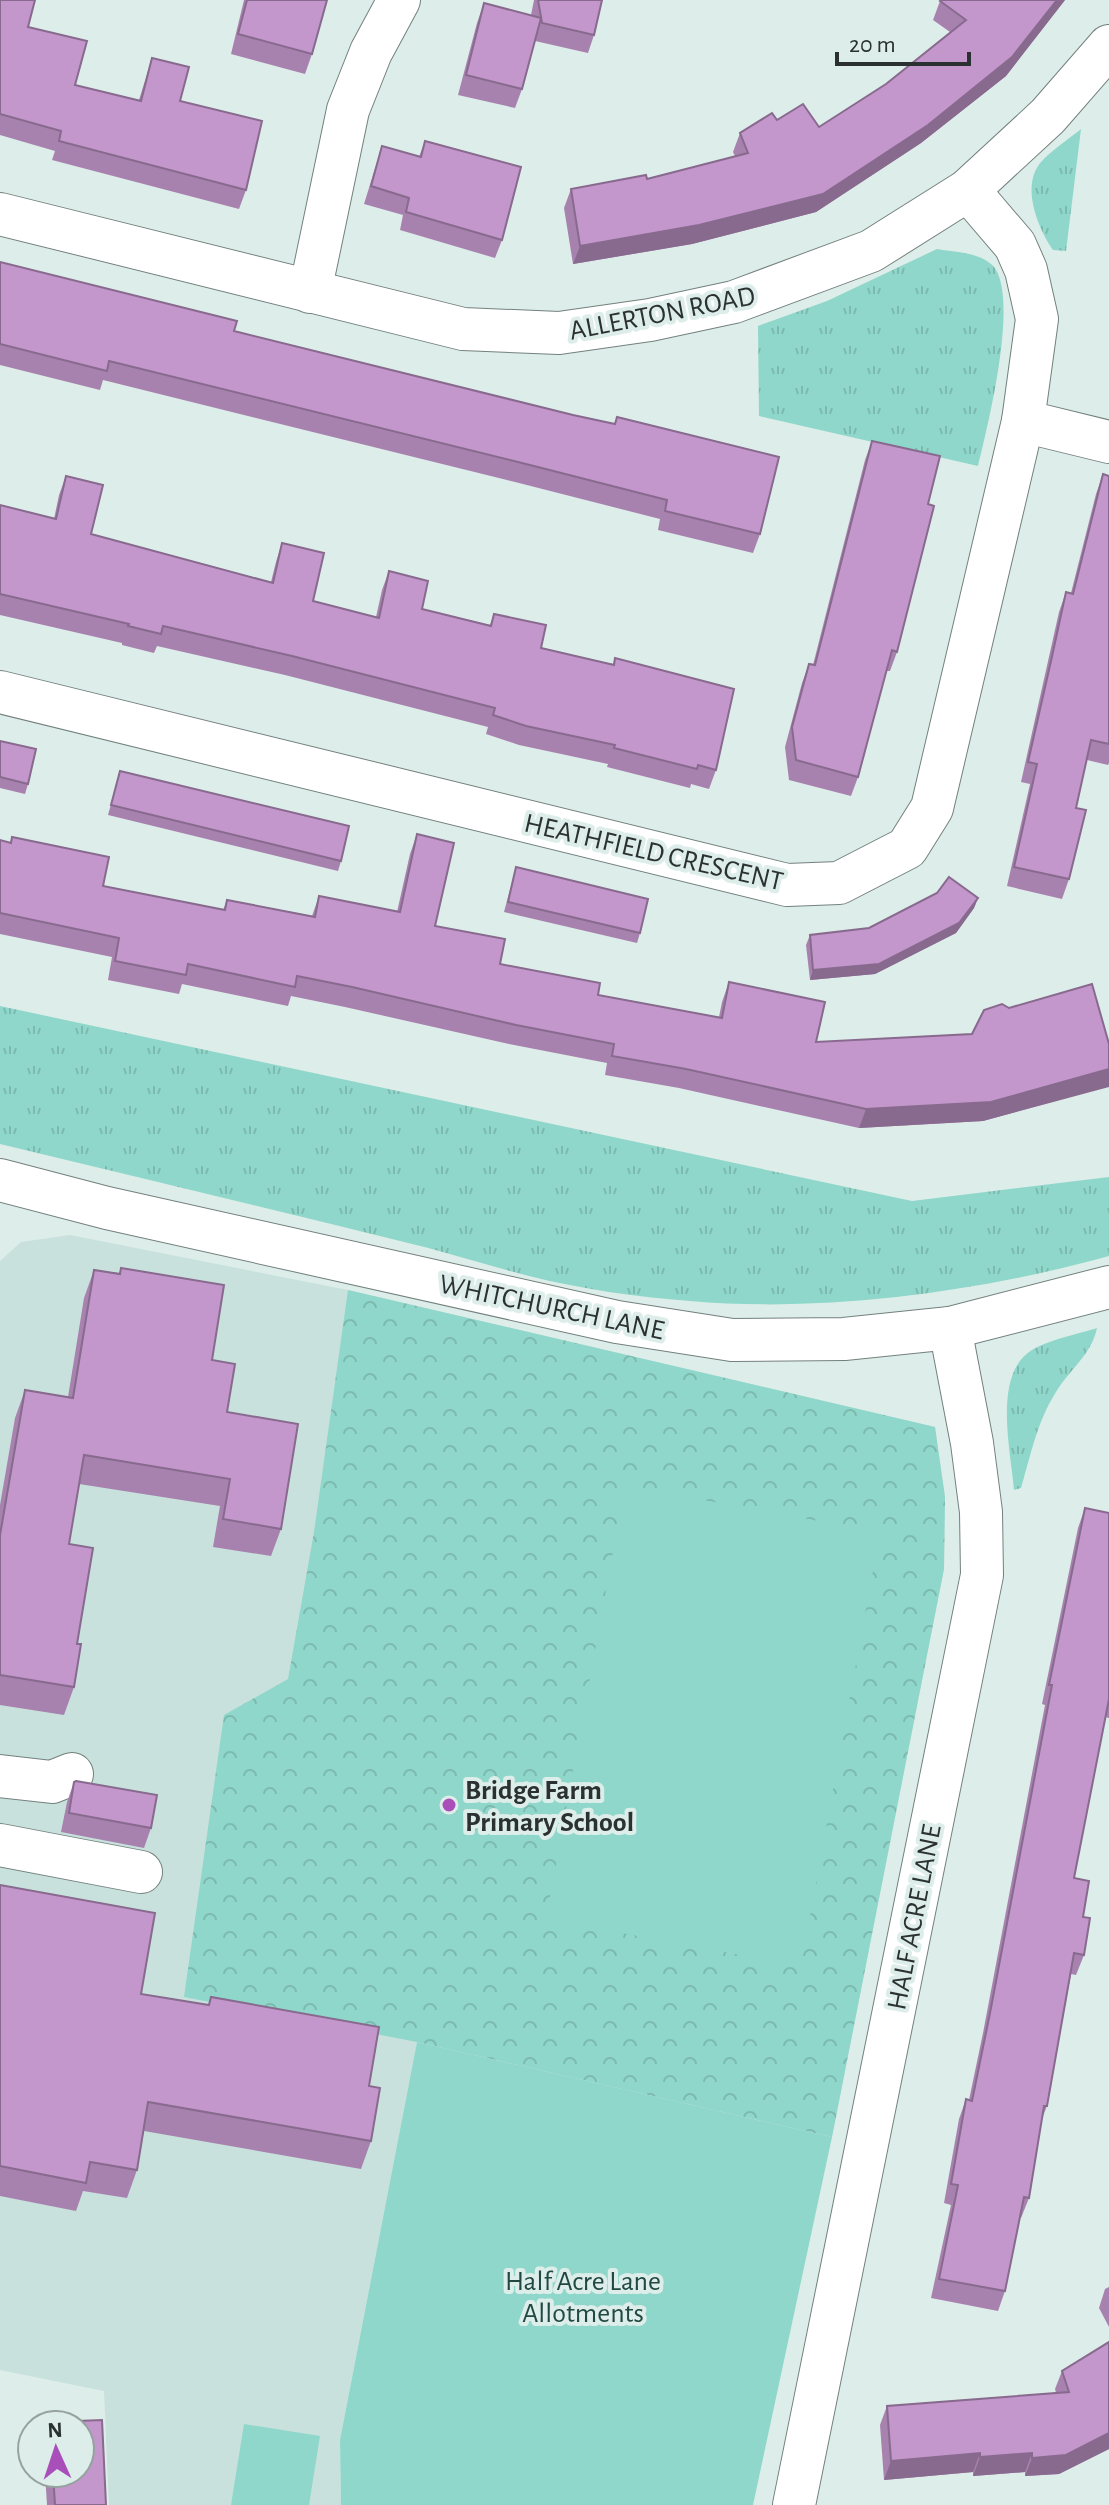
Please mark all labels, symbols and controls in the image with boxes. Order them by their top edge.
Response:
scale bar [837,16,969,66]
text: 20 m [849,33,896,57]
street label: ALLERTON ROAD [567,282,758,346]
street label: HEATHFIELD CRESCENT [521,810,786,896]
street label: WHITCHURCH LANE [437,1270,667,1345]
place label: Bridge Farm Primary School [465,1777,634,1837]
marker: Bridge Farm Primary School [440,1796,458,1814]
street label: HALF ACRE LANE [883,1822,947,2012]
park label: Half Acre Lane Allotments [505,2268,661,2328]
north arrow [16,2409,96,2489]
text: N [47,2419,63,2441]

